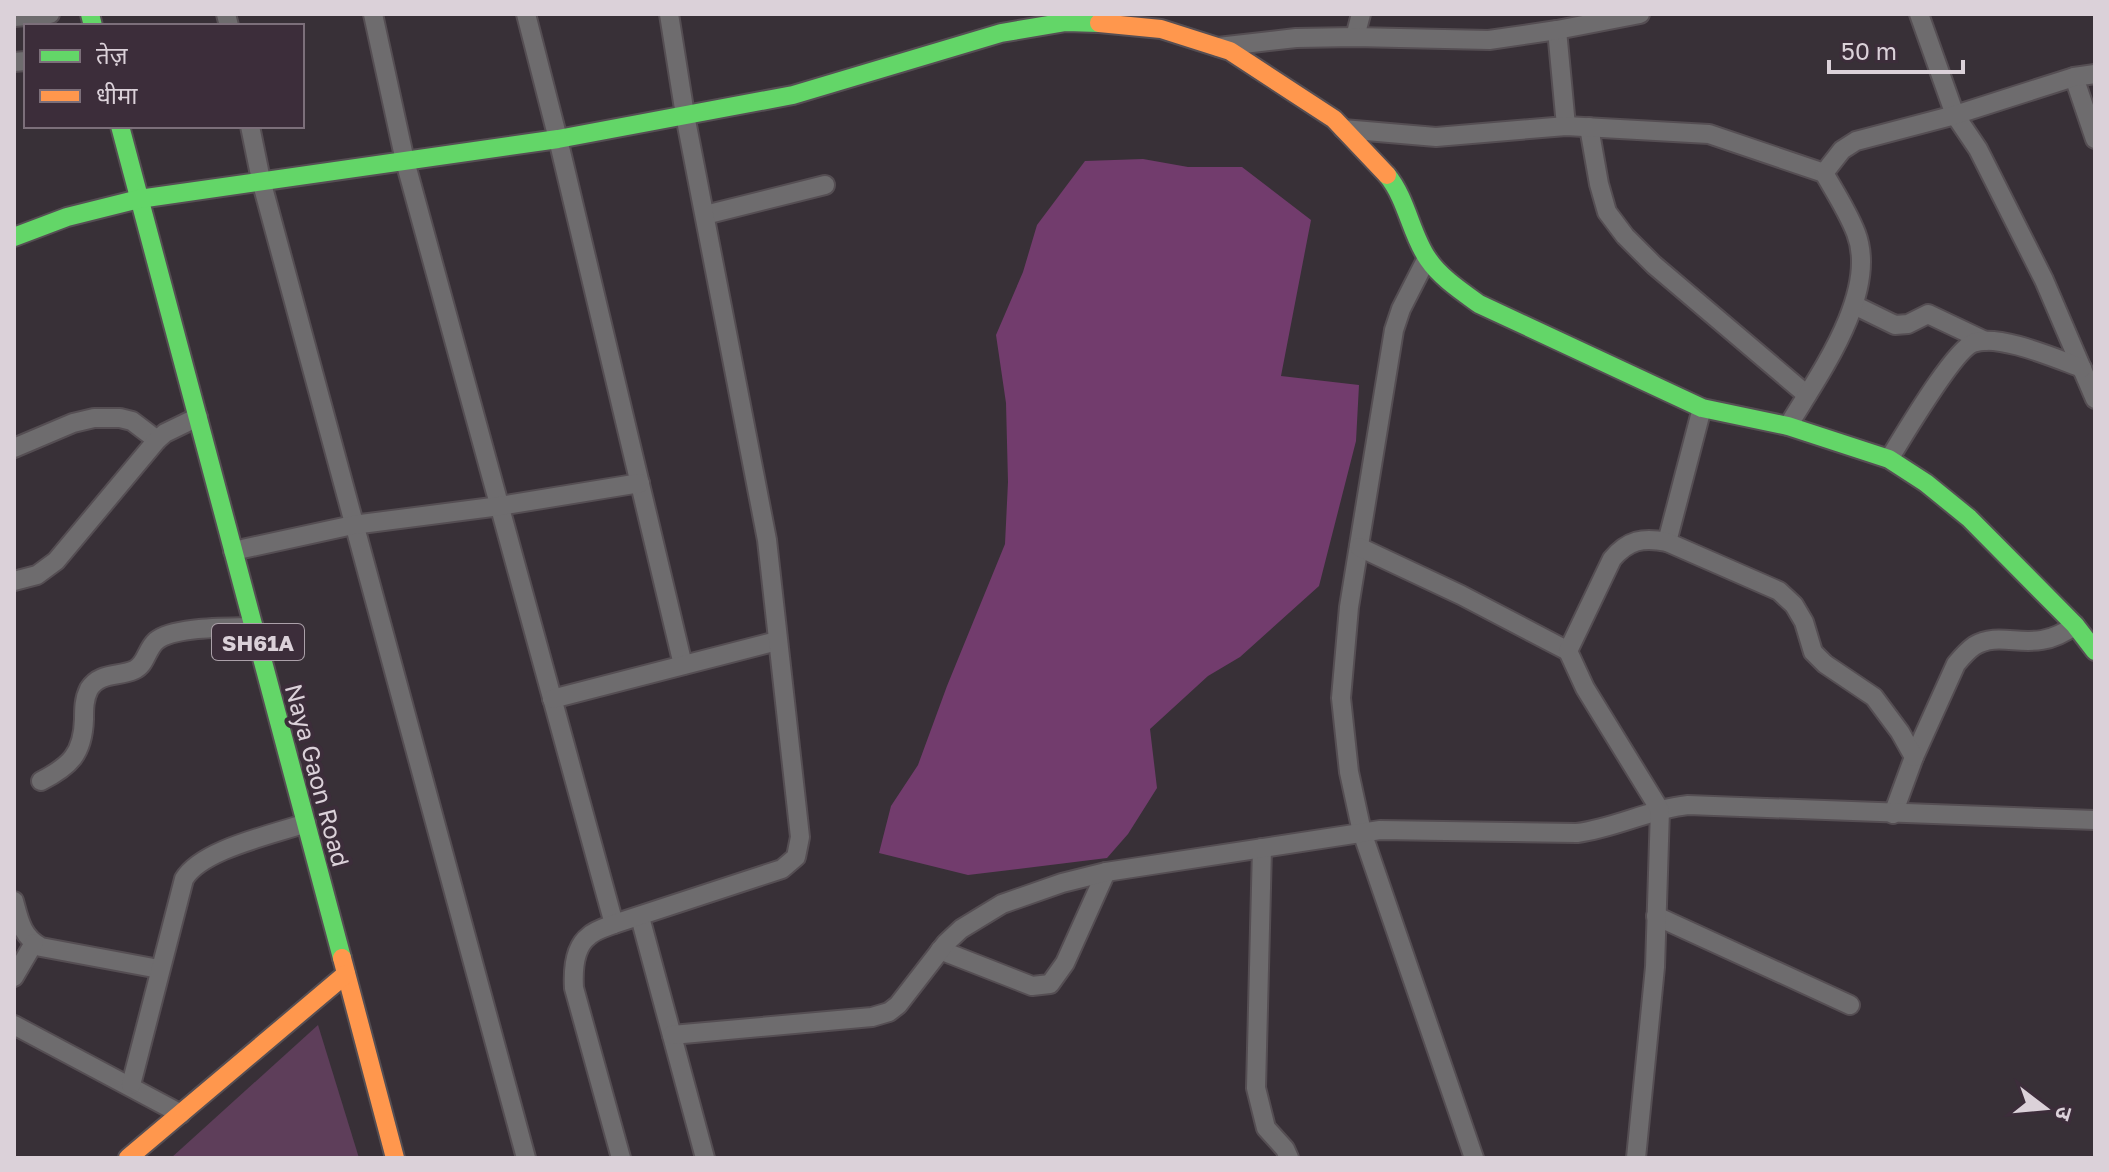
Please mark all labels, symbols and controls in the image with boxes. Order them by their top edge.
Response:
legend [24,24,304,128]
scale bar [1829,24,1963,74]
text: 50 m [1841,36,1897,65]
text: तेज़ [96,40,129,69]
text: धीमा [96,80,138,109]
road number: SH61A [212,624,304,660]
street label: Naya Gaon Road [280,680,356,870]
north arrow [2005,1068,2085,1148]
text: उ [2050,1104,2079,1125]

